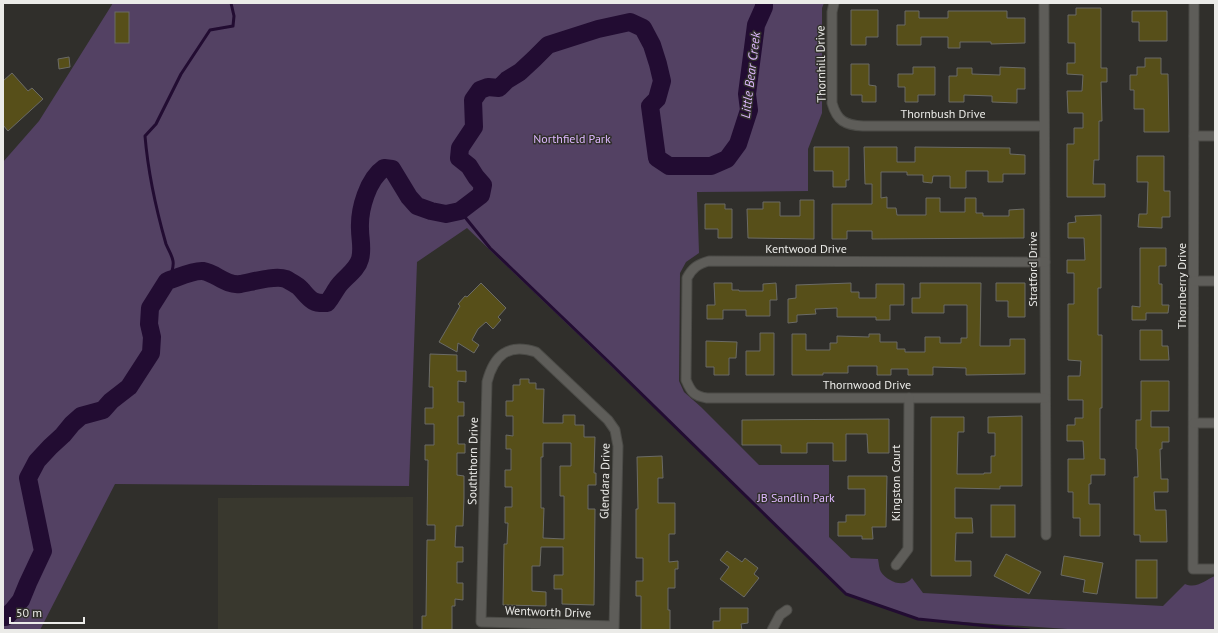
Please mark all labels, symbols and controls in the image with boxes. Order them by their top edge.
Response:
street label: Thornhill Drive [812,25,829,103]
water label: Little Bear Creek [737,30,764,119]
street label: Thornbush Drive [901,106,985,121]
park label: Northfield Park [533,131,611,146]
street label: Stratford Drive [1025,231,1040,307]
street label: Kentwood Drive [765,241,847,256]
street label: Thornberry Drive [1174,243,1189,329]
street label: Thornwood Drive [823,377,911,392]
street label: Souththorn Drive [464,417,481,505]
street label: Glendara Drive [596,443,613,519]
street label: Kingston Court [888,445,903,521]
park label: JB Sandlin Park [756,490,835,505]
scale bar [10,599,84,625]
street label: Wentworth Drive [505,602,591,621]
text: 50 m [16,605,42,620]

